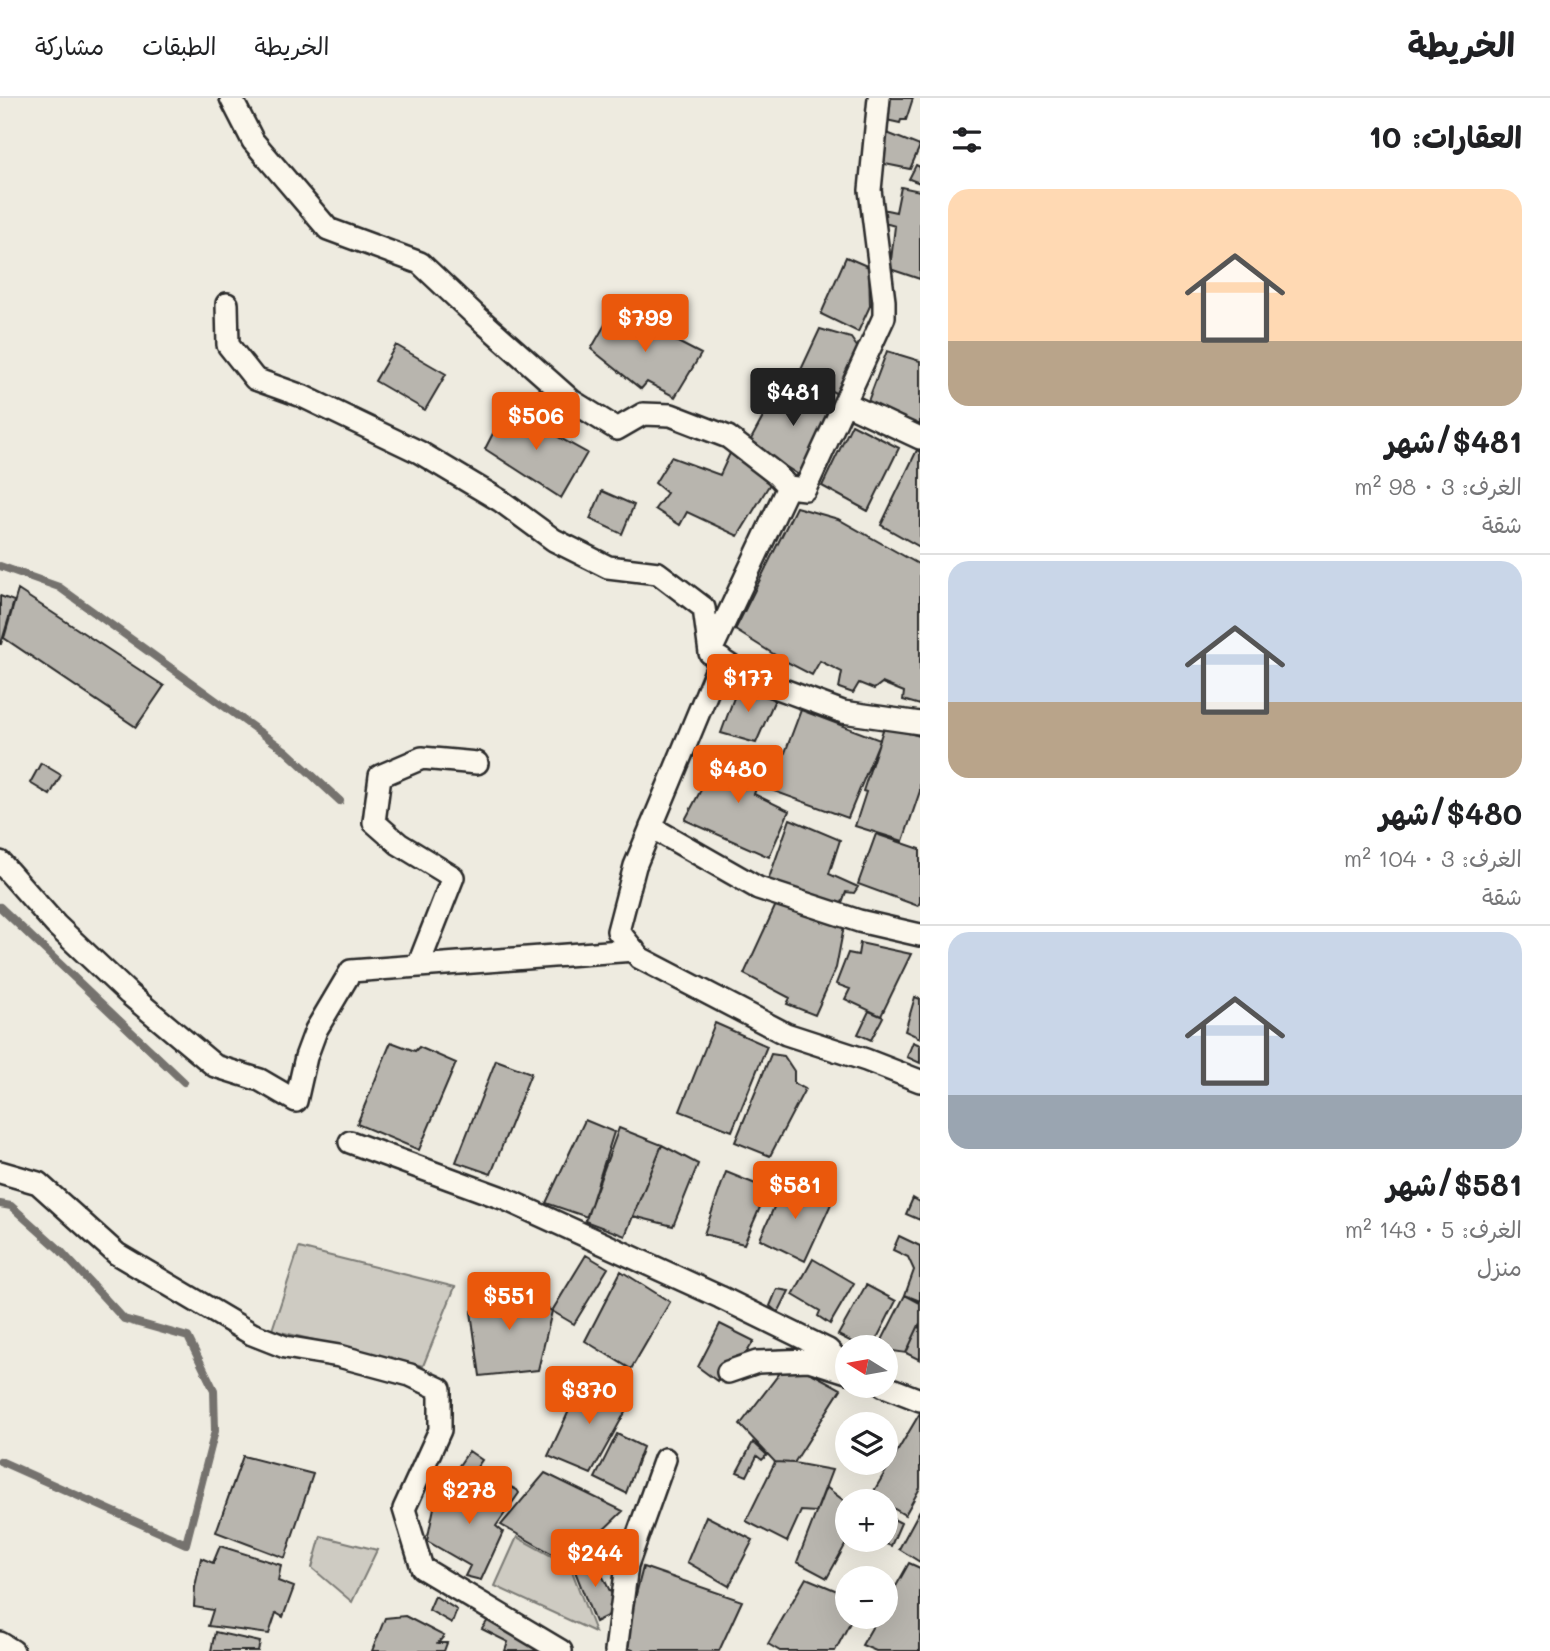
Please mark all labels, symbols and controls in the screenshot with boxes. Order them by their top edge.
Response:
text: الخريطة [1408,22,1515,65]
text: مشاركة [35,30,104,61]
text: الطبقات [142,30,217,61]
text: الخريطة [255,30,329,61]
text: العقارات: 10 [1369,116,1522,156]
icon: filters [948,121,986,159]
icon: home [1172,235,1298,361]
pin: $799 [604,294,686,354]
text: $799 [618,302,672,332]
pin: $481 [752,368,834,428]
text: $481 [766,376,820,406]
pin: $506 [495,392,577,452]
text: $506 [508,400,564,430]
text: $481/شهر [1385,421,1522,461]
text: الغرف: 3 · 98 m² [1354,471,1522,501]
text: شقة [1482,509,1522,539]
icon: home [1172,607,1298,733]
pin: $177 [707,654,789,714]
text: $177 [723,662,773,692]
pin: $480 [697,746,779,805]
text: $480 [709,753,767,783]
text: $480/شهر [1379,793,1522,833]
text: الغرف: 3 · 104 m² [1344,843,1522,873]
text: شقة [1482,881,1522,911]
icon: home [1172,978,1298,1104]
pin: $581 [754,1162,836,1221]
text: $581/شهر [1387,1164,1522,1204]
text: $581 [769,1169,821,1199]
text: الغرف: 5 · 143 m² [1345,1214,1522,1244]
text: منزل [1477,1252,1522,1282]
pin: $551 [468,1272,550,1332]
text: $551 [483,1280,535,1310]
north arrow [835,1335,898,1398]
map controls [835,1335,898,1629]
pin: $370 [548,1366,630,1426]
text: $370 [561,1374,617,1404]
button: layers [835,1412,898,1475]
pin: $278 [428,1466,510,1526]
text: $278 [442,1474,496,1504]
button: + [835,1489,898,1552]
pin: $244 [554,1530,636,1589]
text: $244 [567,1537,623,1567]
button: − [835,1566,898,1629]

